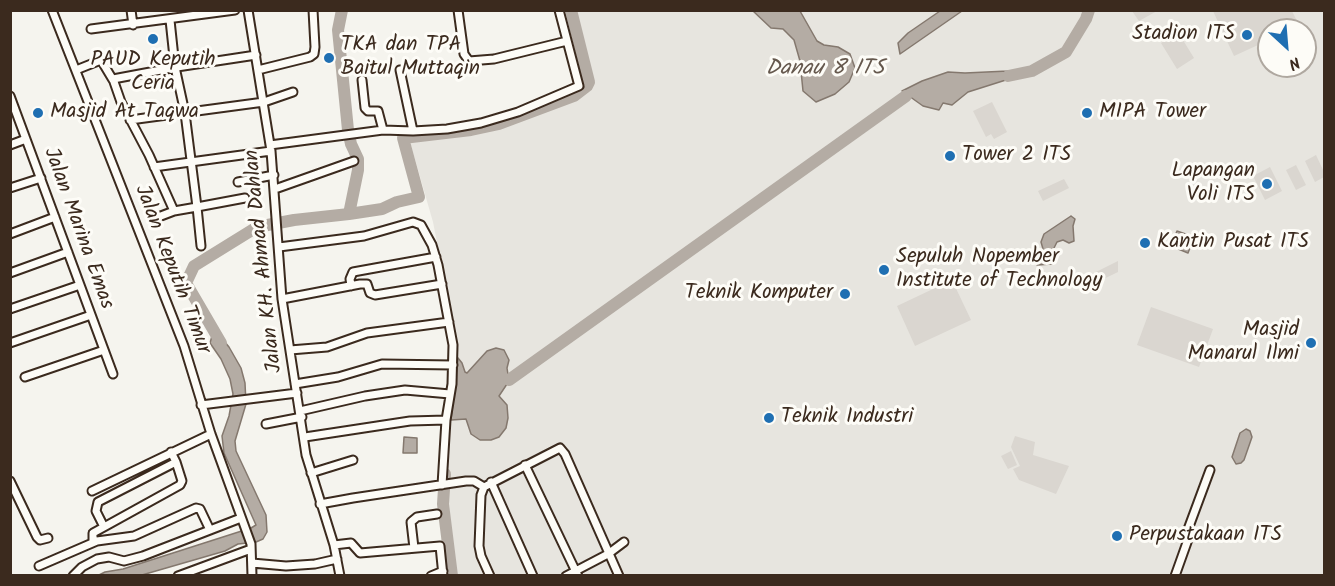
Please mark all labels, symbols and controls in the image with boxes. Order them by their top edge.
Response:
north arrow [1257,18,1317,78]
place label: Stadion ITS [1132,22,1235,48]
marker: Stadion ITS [1240,28,1254,42]
marker: PAUD Keputih Ceria [146,32,160,46]
place label: TKA dan TPA Baitul Muttaqin [341,33,480,83]
place label: PAUD Keputih Ceria [90,48,216,98]
text: N [1284,49,1304,76]
marker: TKA dan TPA Baitul Muttaqin [322,51,336,65]
water label: Danau 8 ITS [766,57,884,83]
place label: Masjid At Taqwa [50,100,199,126]
place label: MIPA Tower [1099,100,1206,126]
marker: Masjid At Taqwa [31,106,45,120]
marker: MIPA Tower [1080,106,1094,120]
place label: Tower 2 ITS [962,143,1071,169]
street label: Jalan Marina Emas [36,145,118,313]
street label: Jalan KH. Ahmad Dahlan [241,148,289,374]
marker: Tower 2 ITS [943,149,957,163]
place label: Lapangan Voli ITS [1172,159,1255,209]
marker: Lapangan Voli ITS [1260,177,1274,191]
street label: Jalan Keputih Timur [127,182,215,358]
place label: Kantin Pusat ITS [1157,230,1309,256]
marker: Kantin Pusat ITS [1138,236,1152,250]
place label: Sepuluh Nopember Institute of Technology [896,245,1102,295]
marker: Sepuluh Nopember Institute of Technology [877,263,891,277]
place label: Teknik Komputer [685,281,833,307]
marker: Teknik Komputer [838,287,852,301]
place label: Masjid Manarul Ilmi [1188,318,1299,368]
marker: Masjid Manarul Ilmi [1304,336,1318,350]
place label: Teknik Industri [781,405,913,431]
marker: Teknik Industri [762,411,776,425]
place label: Perpustakaan ITS [1129,523,1282,549]
marker: Perpustakaan ITS [1110,529,1124,543]

